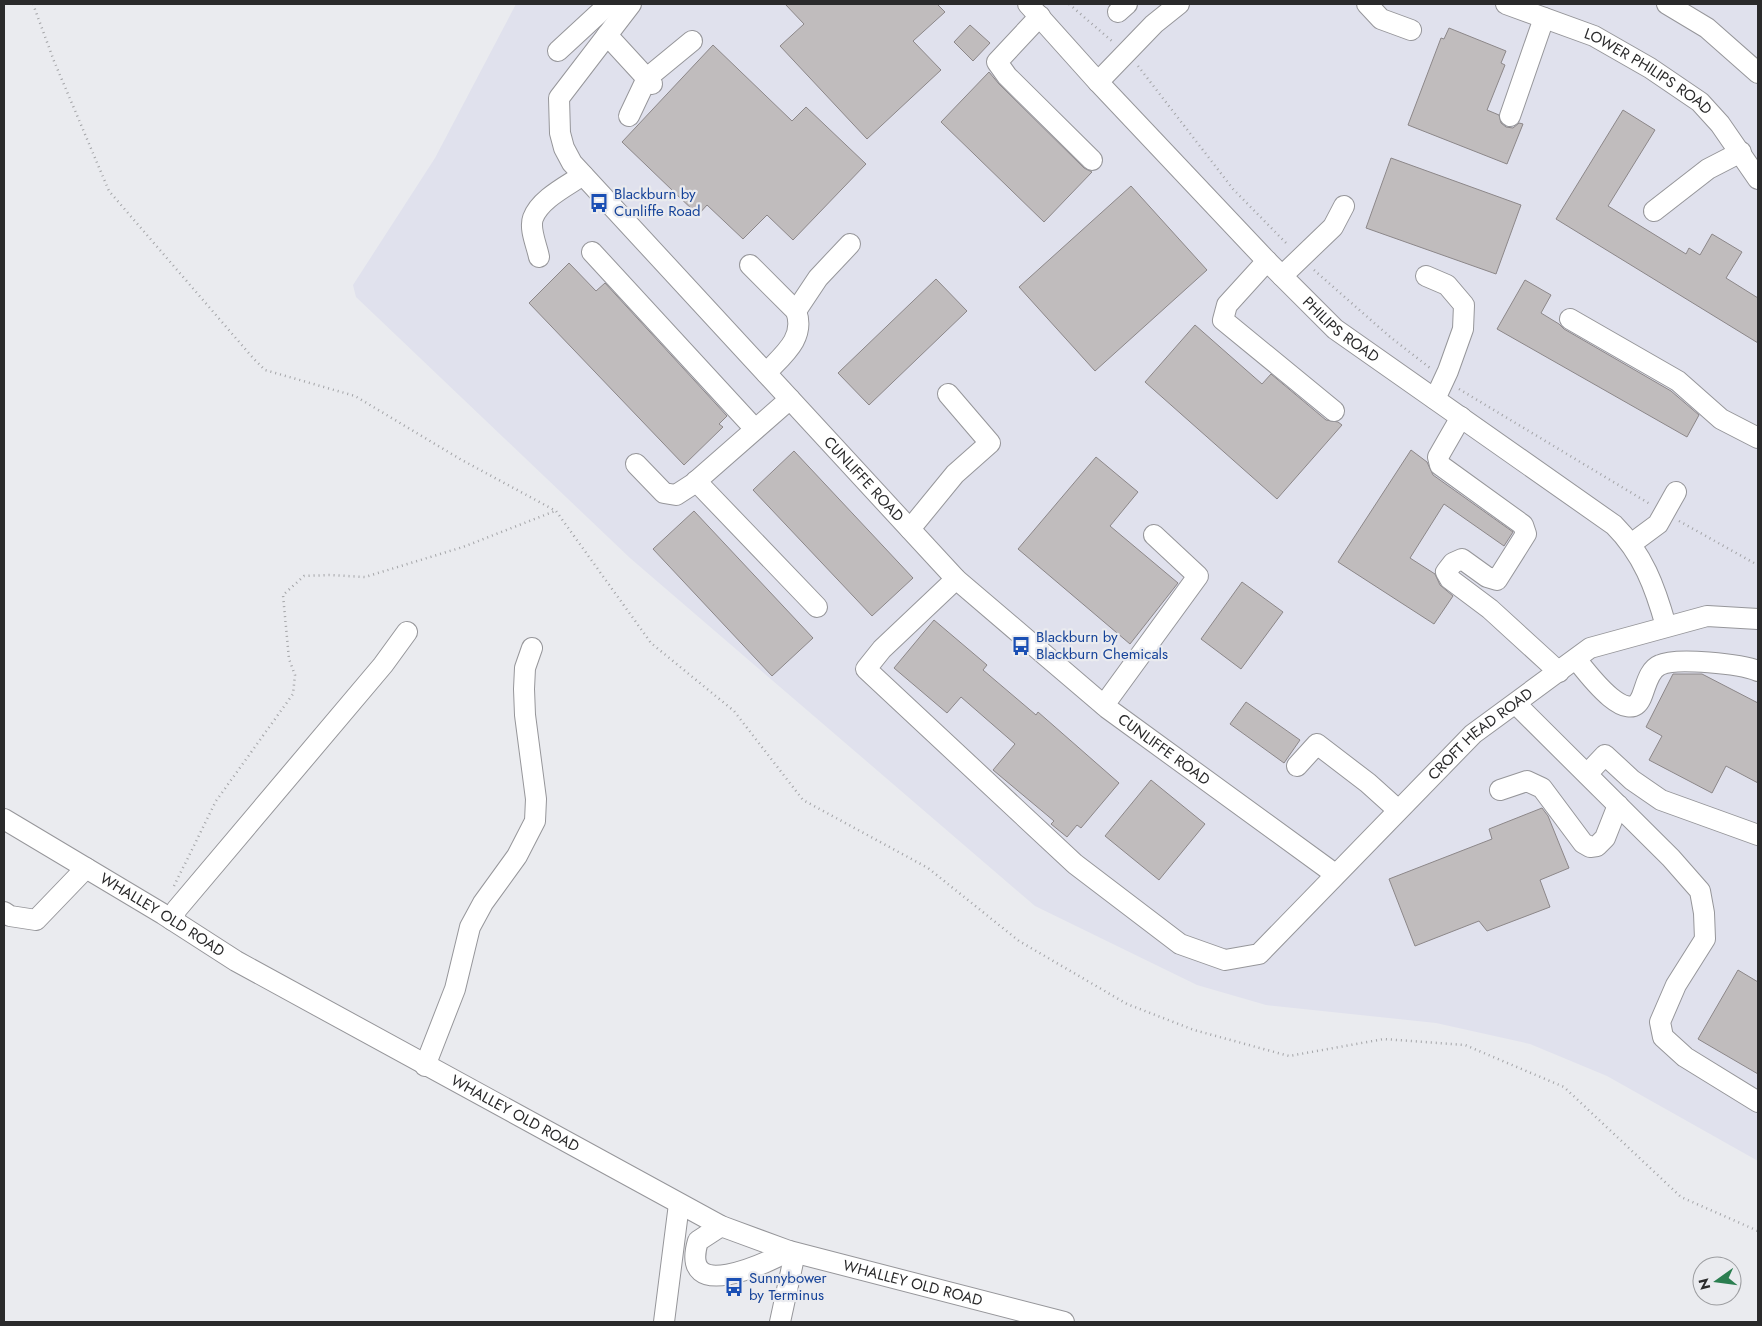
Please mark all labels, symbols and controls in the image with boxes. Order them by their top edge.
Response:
street label: LOWER PHILIPS ROAD [1581,22,1717,119]
place label: Blackburn by Cunliffe Road [614,183,701,222]
bus stop icon: Blackburn by Cunliffe Road [588,192,610,214]
street label: PHILIPS ROAD [1297,291,1384,368]
street label: CUNLIFFE ROAD [818,431,909,527]
place label: Blackburn by Blackburn Chemicals [1036,626,1168,665]
bus stop icon: Blackburn by Blackburn Chemicals [1010,635,1032,657]
street label: CROFT HEAD ROAD [1423,683,1537,785]
street label: CUNLIFFE ROAD [1113,708,1215,791]
street label: WHALLEY OLD ROAD [96,868,229,962]
street label: WHALLEY OLD ROAD [447,1069,583,1158]
street label: WHALLEY OLD ROAD [841,1254,985,1312]
north arrow [1692,1256,1742,1306]
place label: Sunnybower by Terminus [749,1267,828,1306]
bus stop icon: Sunnybower by Terminus [723,1276,745,1298]
text: N [1693,1276,1715,1292]

